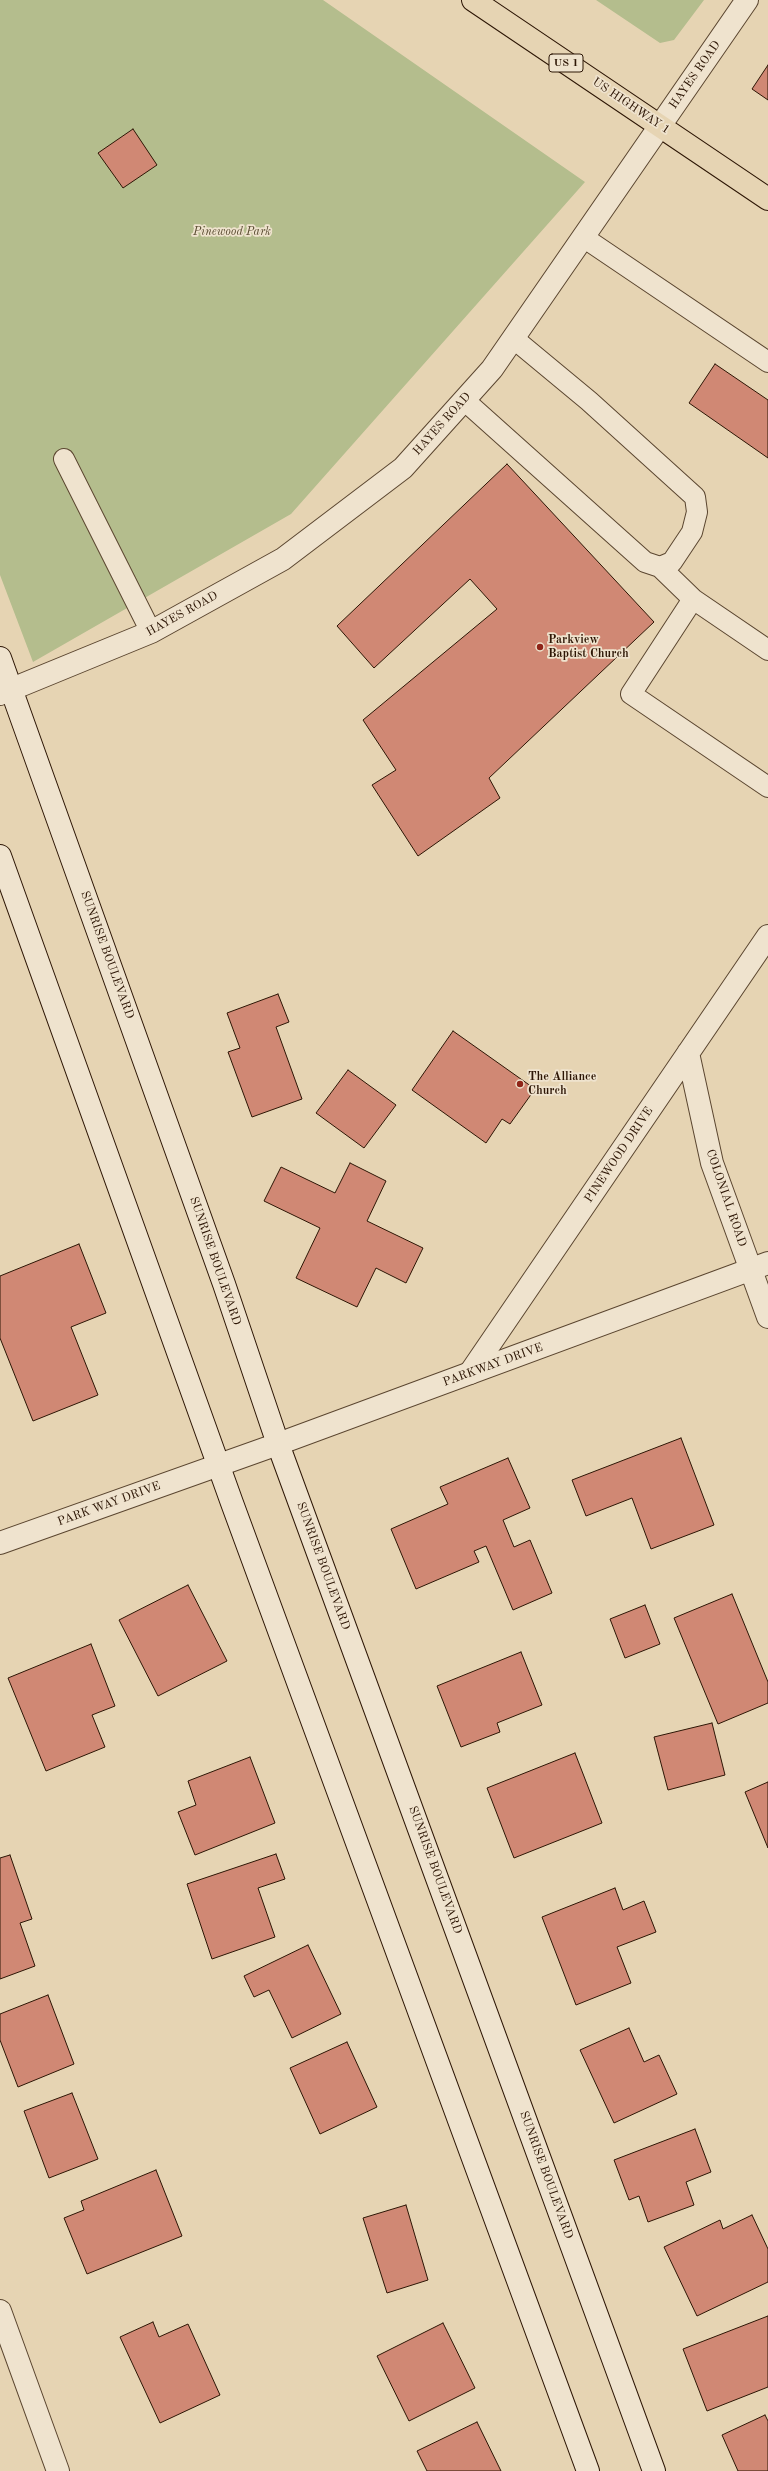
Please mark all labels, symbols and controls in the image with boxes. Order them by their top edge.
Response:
street label: HAYES ROAD [666,38,724,112]
road number: US 1 [549,54,583,72]
street label: US HIGHWAY 1 [590,75,672,137]
park label: Pinewood Park [193,225,271,239]
street label: HAYES ROAD [410,390,474,458]
street label: HAYES ROAD [144,588,220,640]
place label: Parkview Baptist Church [548,633,629,661]
marker: Parkview Baptist Church [535,642,545,652]
street label: SUNRISE BOULEVARD [77,889,137,1021]
place label: The Alliance Church [528,1070,596,1098]
marker: The Alliance Church [515,1079,525,1089]
street label: PINEWOOD DRIVE [582,1104,656,1206]
street label: COLONIAL ROAD [703,1147,749,1249]
street label: SUNRISE BOULEVARD [186,1195,244,1327]
street label: PARKWAY DRIVE [441,1340,545,1390]
street label: PARK WAY DRIVE [56,1479,162,1529]
street label: SUNRISE BOULEVARD [293,1500,353,1632]
street label: SUNRISE BOULEVARD [405,1804,465,1936]
street label: SUNRISE BOULEVARD [516,2109,576,2241]

